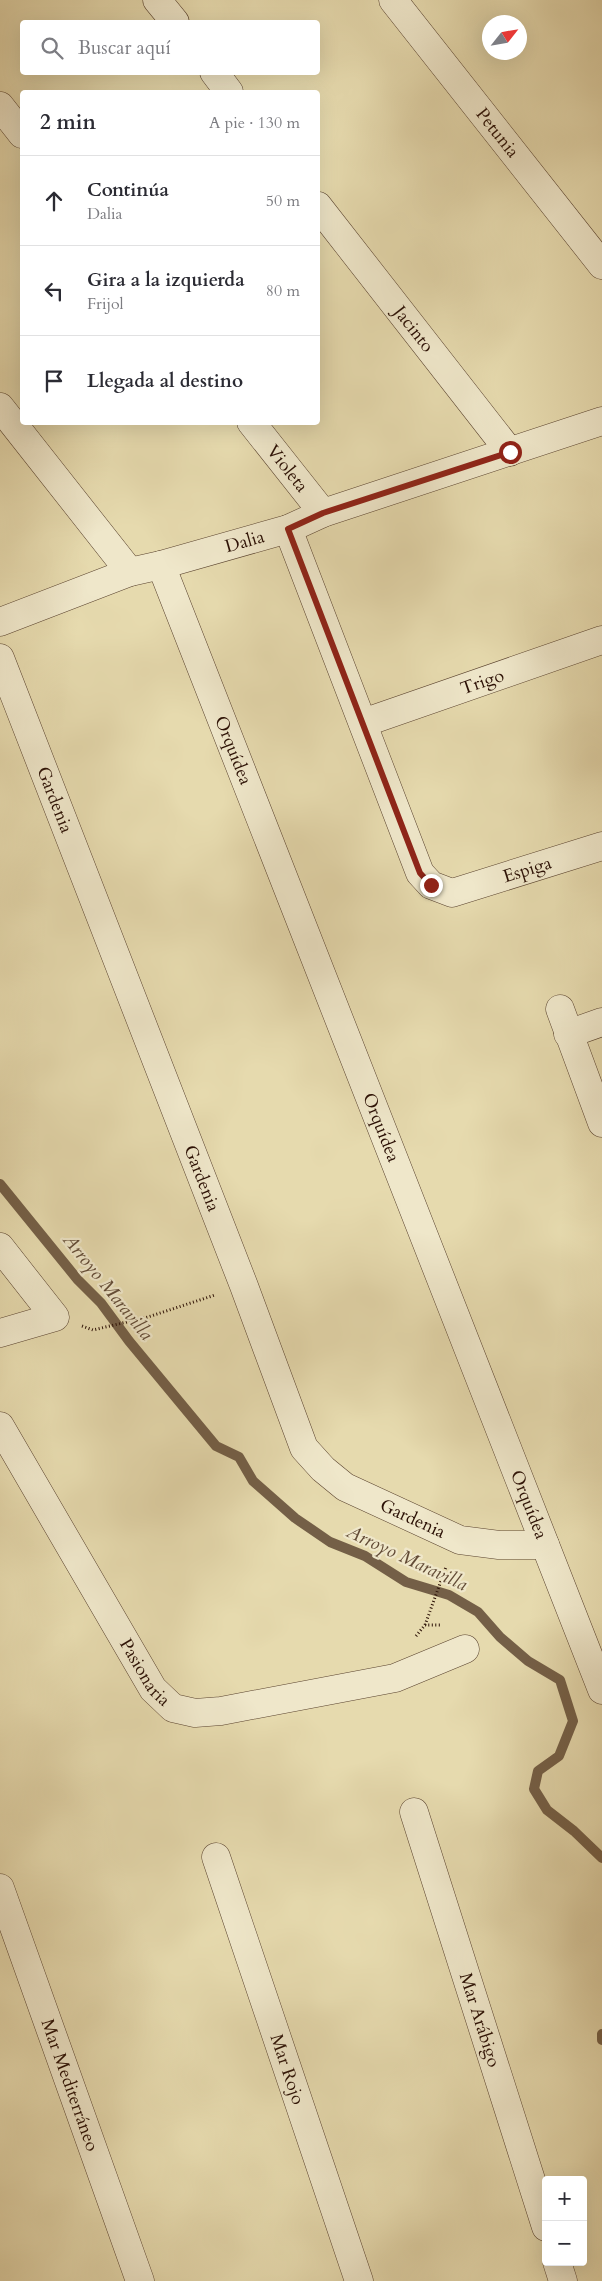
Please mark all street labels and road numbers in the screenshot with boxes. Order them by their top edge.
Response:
street label: Petunia [470,102,525,163]
street label: Jacinto [386,298,440,358]
street label: Violeta [261,439,314,497]
street label: Dalia [222,524,267,559]
street label: Trigo [457,662,507,701]
street label: Orquídea [209,712,259,789]
street label: Gardenia [31,763,79,837]
street label: Espiga [500,850,555,889]
street label: Orquídea [357,1089,406,1166]
street label: Gardenia [178,1141,226,1215]
street label: Orquídea [504,1466,554,1543]
street label: Gardenia [376,1492,450,1544]
street label: Pasionaria [114,1634,176,1712]
street label: Mar Arábigo [453,1969,507,2070]
street label: Mar Mediterráneo [35,2015,105,2155]
street label: Mar Rojo [264,2031,311,2108]

